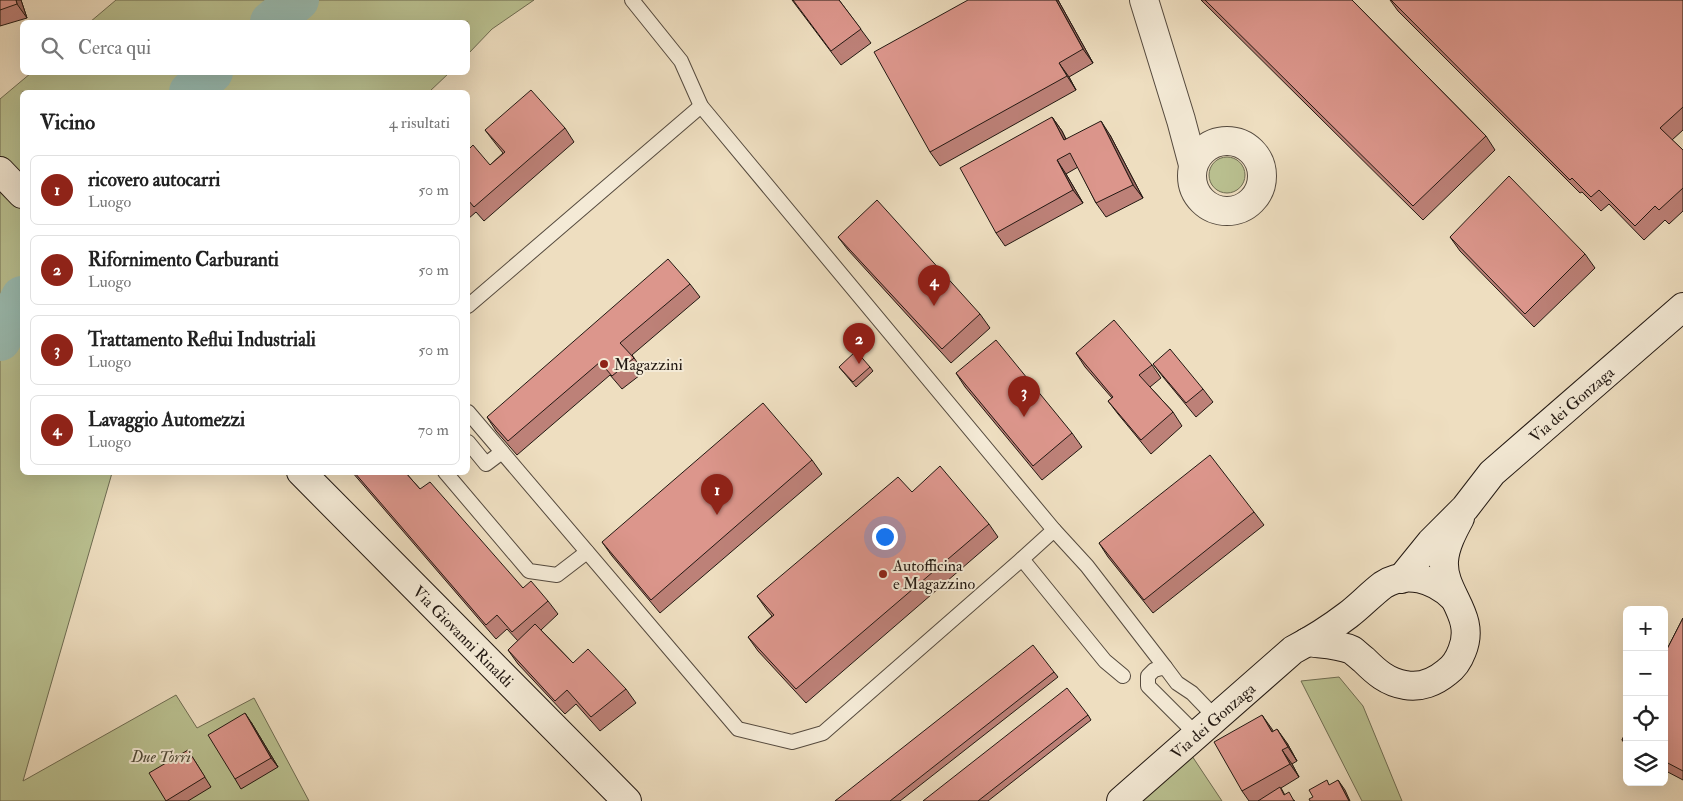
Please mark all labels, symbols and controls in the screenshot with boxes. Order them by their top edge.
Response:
search box [20,20,470,75]
icon: search [38,34,66,62]
text: Cerca qui [78,36,151,60]
text: Vicino [40,109,95,136]
text: 4 risultati [389,113,450,133]
text: ricovero autocarri [88,168,220,192]
text: 1 [54,180,60,200]
text: 50 m [418,180,449,200]
text: Luogo [88,192,131,212]
text: Rifornimento Carburanti [88,248,279,272]
text: 2 [53,260,61,280]
text: 50 m [418,260,449,280]
pin: 4 [918,265,950,306]
text: Luogo [88,272,131,292]
pin: 2 [843,323,875,364]
text: Trattamento Reflui Industriali [88,328,316,352]
text: 3 [54,340,60,360]
text: 50 m [418,340,449,360]
text: Luogo [88,352,131,372]
place label: Magazzini [614,355,683,375]
marker: Magazzini [598,358,610,370]
street label: Via dei Gonzaga [1525,362,1619,447]
pin: 3 [1008,376,1040,417]
text: Lavaggio Automezzi [88,408,245,432]
text: 4 [53,420,61,440]
text: 70 m [418,420,449,440]
text: Luogo [88,432,131,452]
pin: 1 [701,474,733,515]
your location [872,524,898,550]
place label: Autofficina e Magazzino [892,556,975,594]
marker: Autofficina e Magazzino [877,568,889,580]
street label: Via Giovanni Rinaldi [408,582,517,692]
map controls [1623,606,1668,786]
button: + [1623,606,1668,651]
button: − [1623,651,1668,696]
street label: Via dei Gonzaga [1167,679,1260,764]
button: locate [1623,696,1668,741]
button: layers [1623,741,1668,786]
park label: Due Torri [130,747,191,767]

